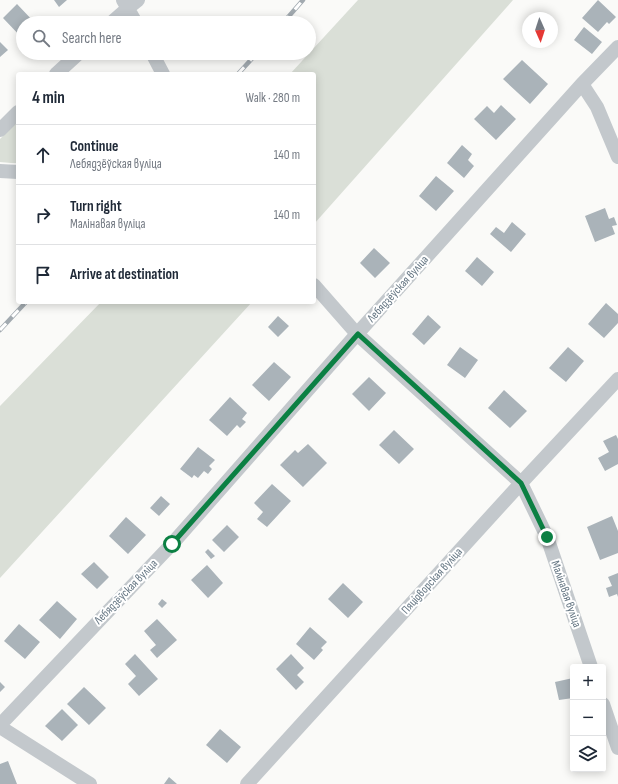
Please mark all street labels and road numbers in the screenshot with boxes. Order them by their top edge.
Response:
street label: Лебядзёўская вуліца [363,252,432,326]
street label: Пяцідворская вуліца [398,544,466,617]
street label: Лебядзёўская вуліца [91,556,161,628]
street label: Малінавая вуліца [548,559,585,630]

